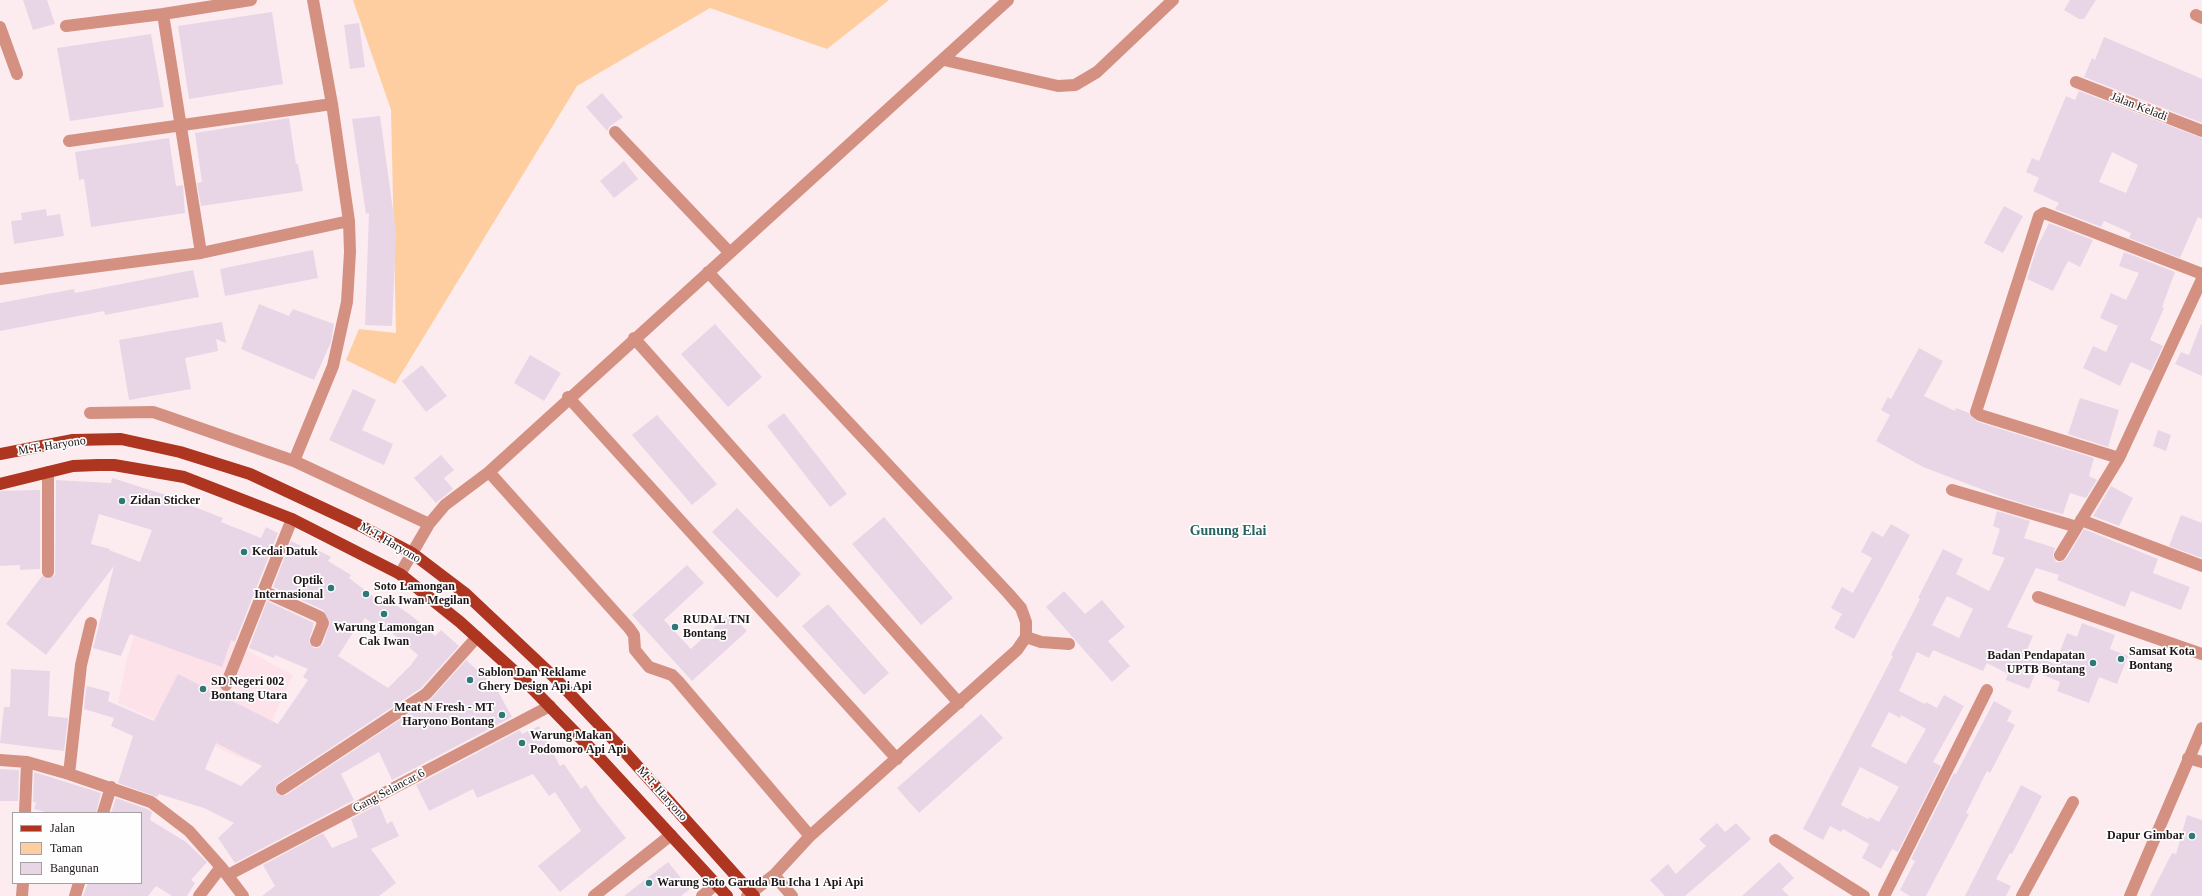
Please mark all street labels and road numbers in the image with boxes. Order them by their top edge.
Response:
street label: Jalan Keladi [2109,90,2169,124]
street label: M.T. Haryono [17,434,87,458]
street label: M.T. Haryono [357,520,423,566]
street label: M.T. Haryono [634,764,690,824]
street label: Gang Selancar 6 [351,766,427,816]

